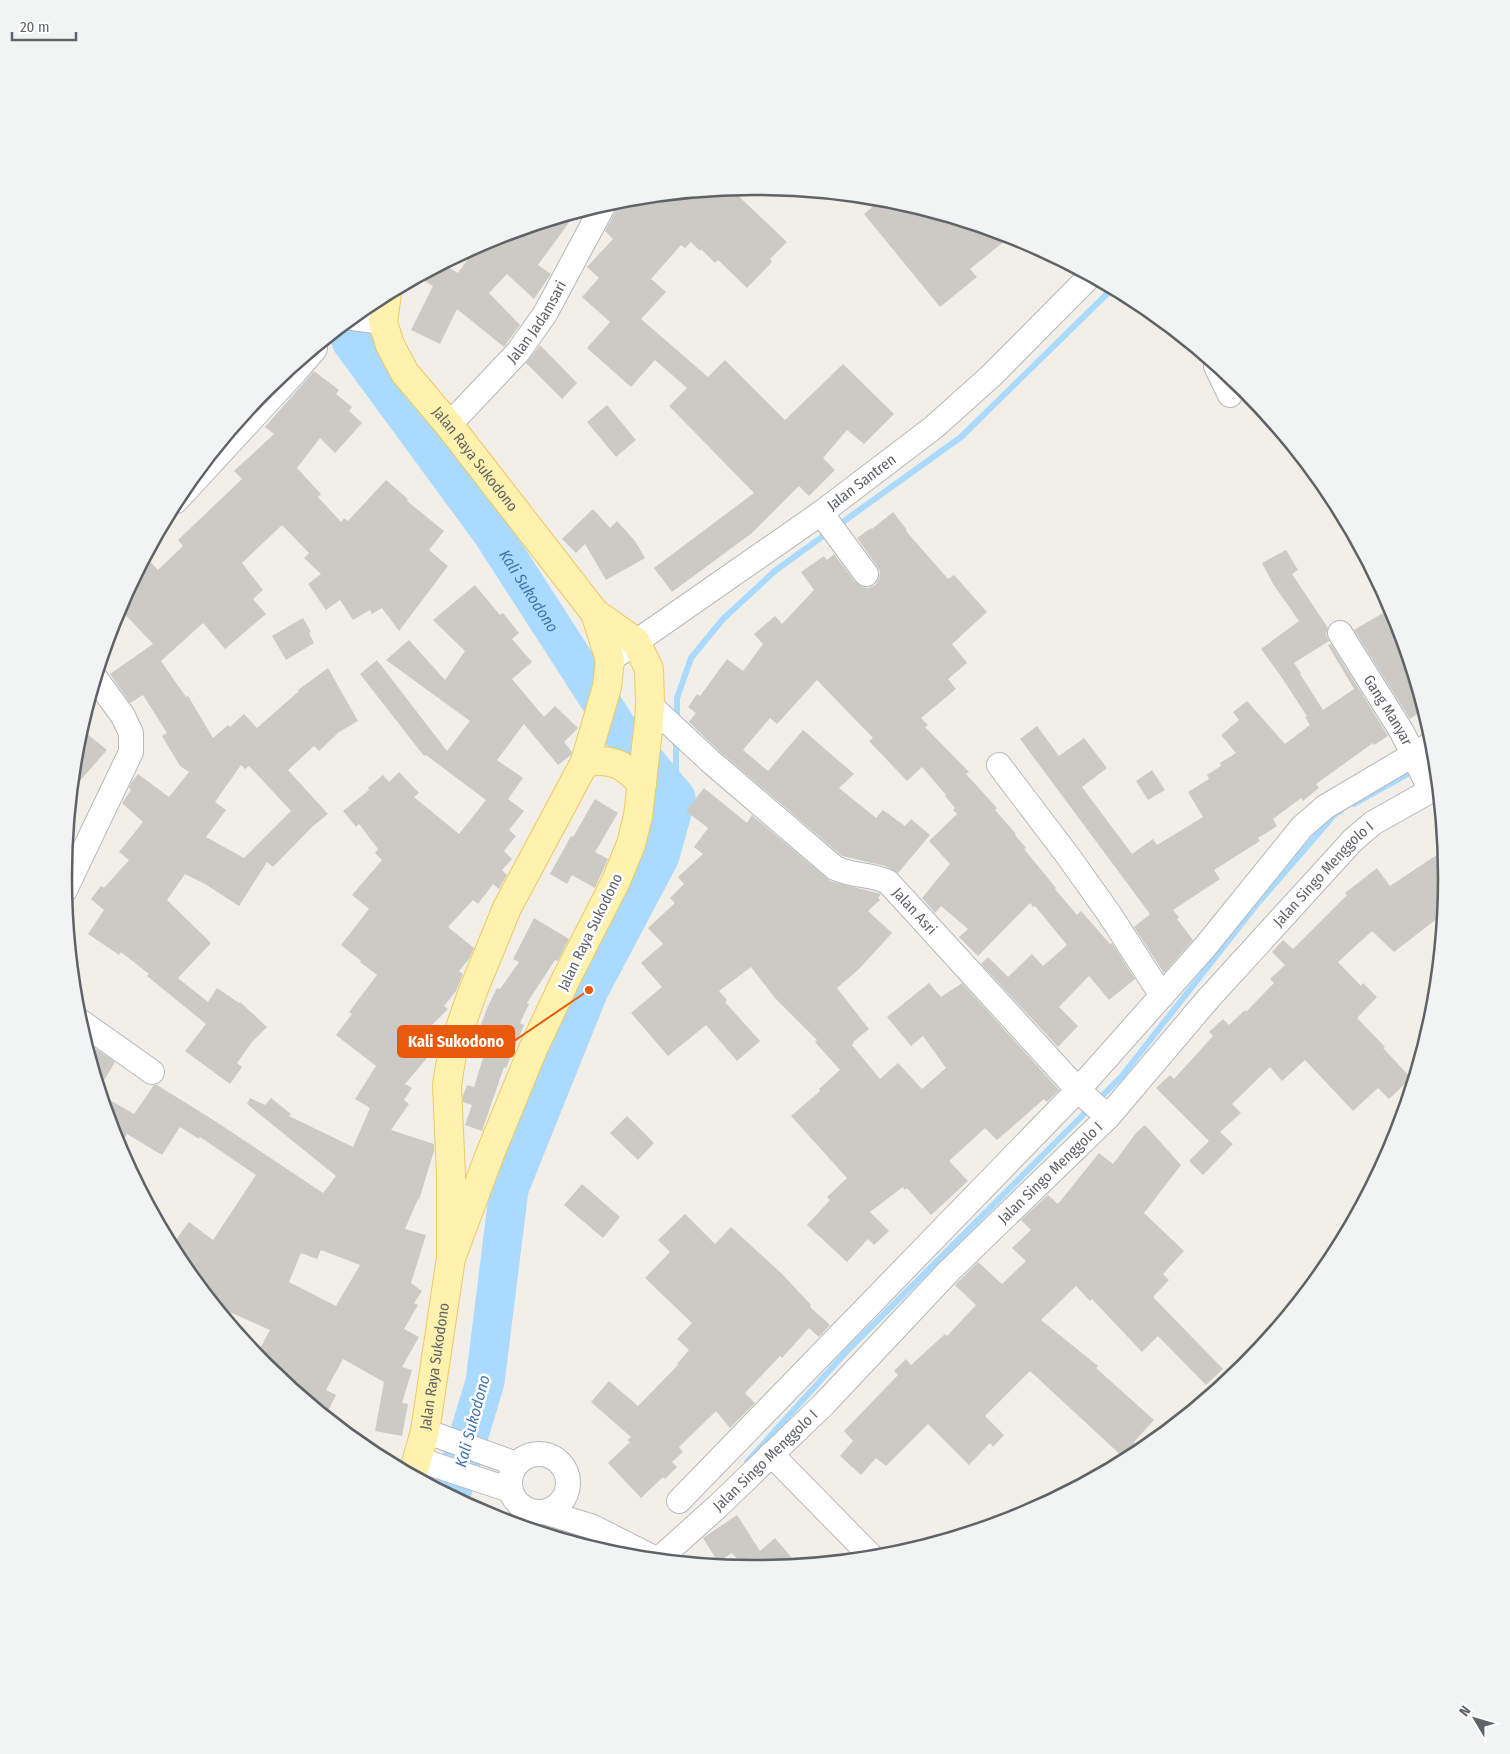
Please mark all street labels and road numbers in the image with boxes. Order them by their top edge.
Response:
street label: Jalan Jadamsari [503,278,570,367]
street label: Jalan Raya Sukodono [428,403,522,515]
street label: Jalan Santren [823,450,899,514]
street label: Gang Manyar [1360,672,1417,749]
street label: Jalan Singo Menggolo I [1269,818,1377,931]
street label: Jalan Raya Sukodono [554,870,626,994]
street label: Jalan Asri [889,884,941,938]
street label: Jalan Singo Menggolo I [994,1118,1106,1227]
street label: Jalan Raya Sukodono [416,1301,453,1431]
street label: Jalan Singo Menggolo I [709,1406,821,1515]

